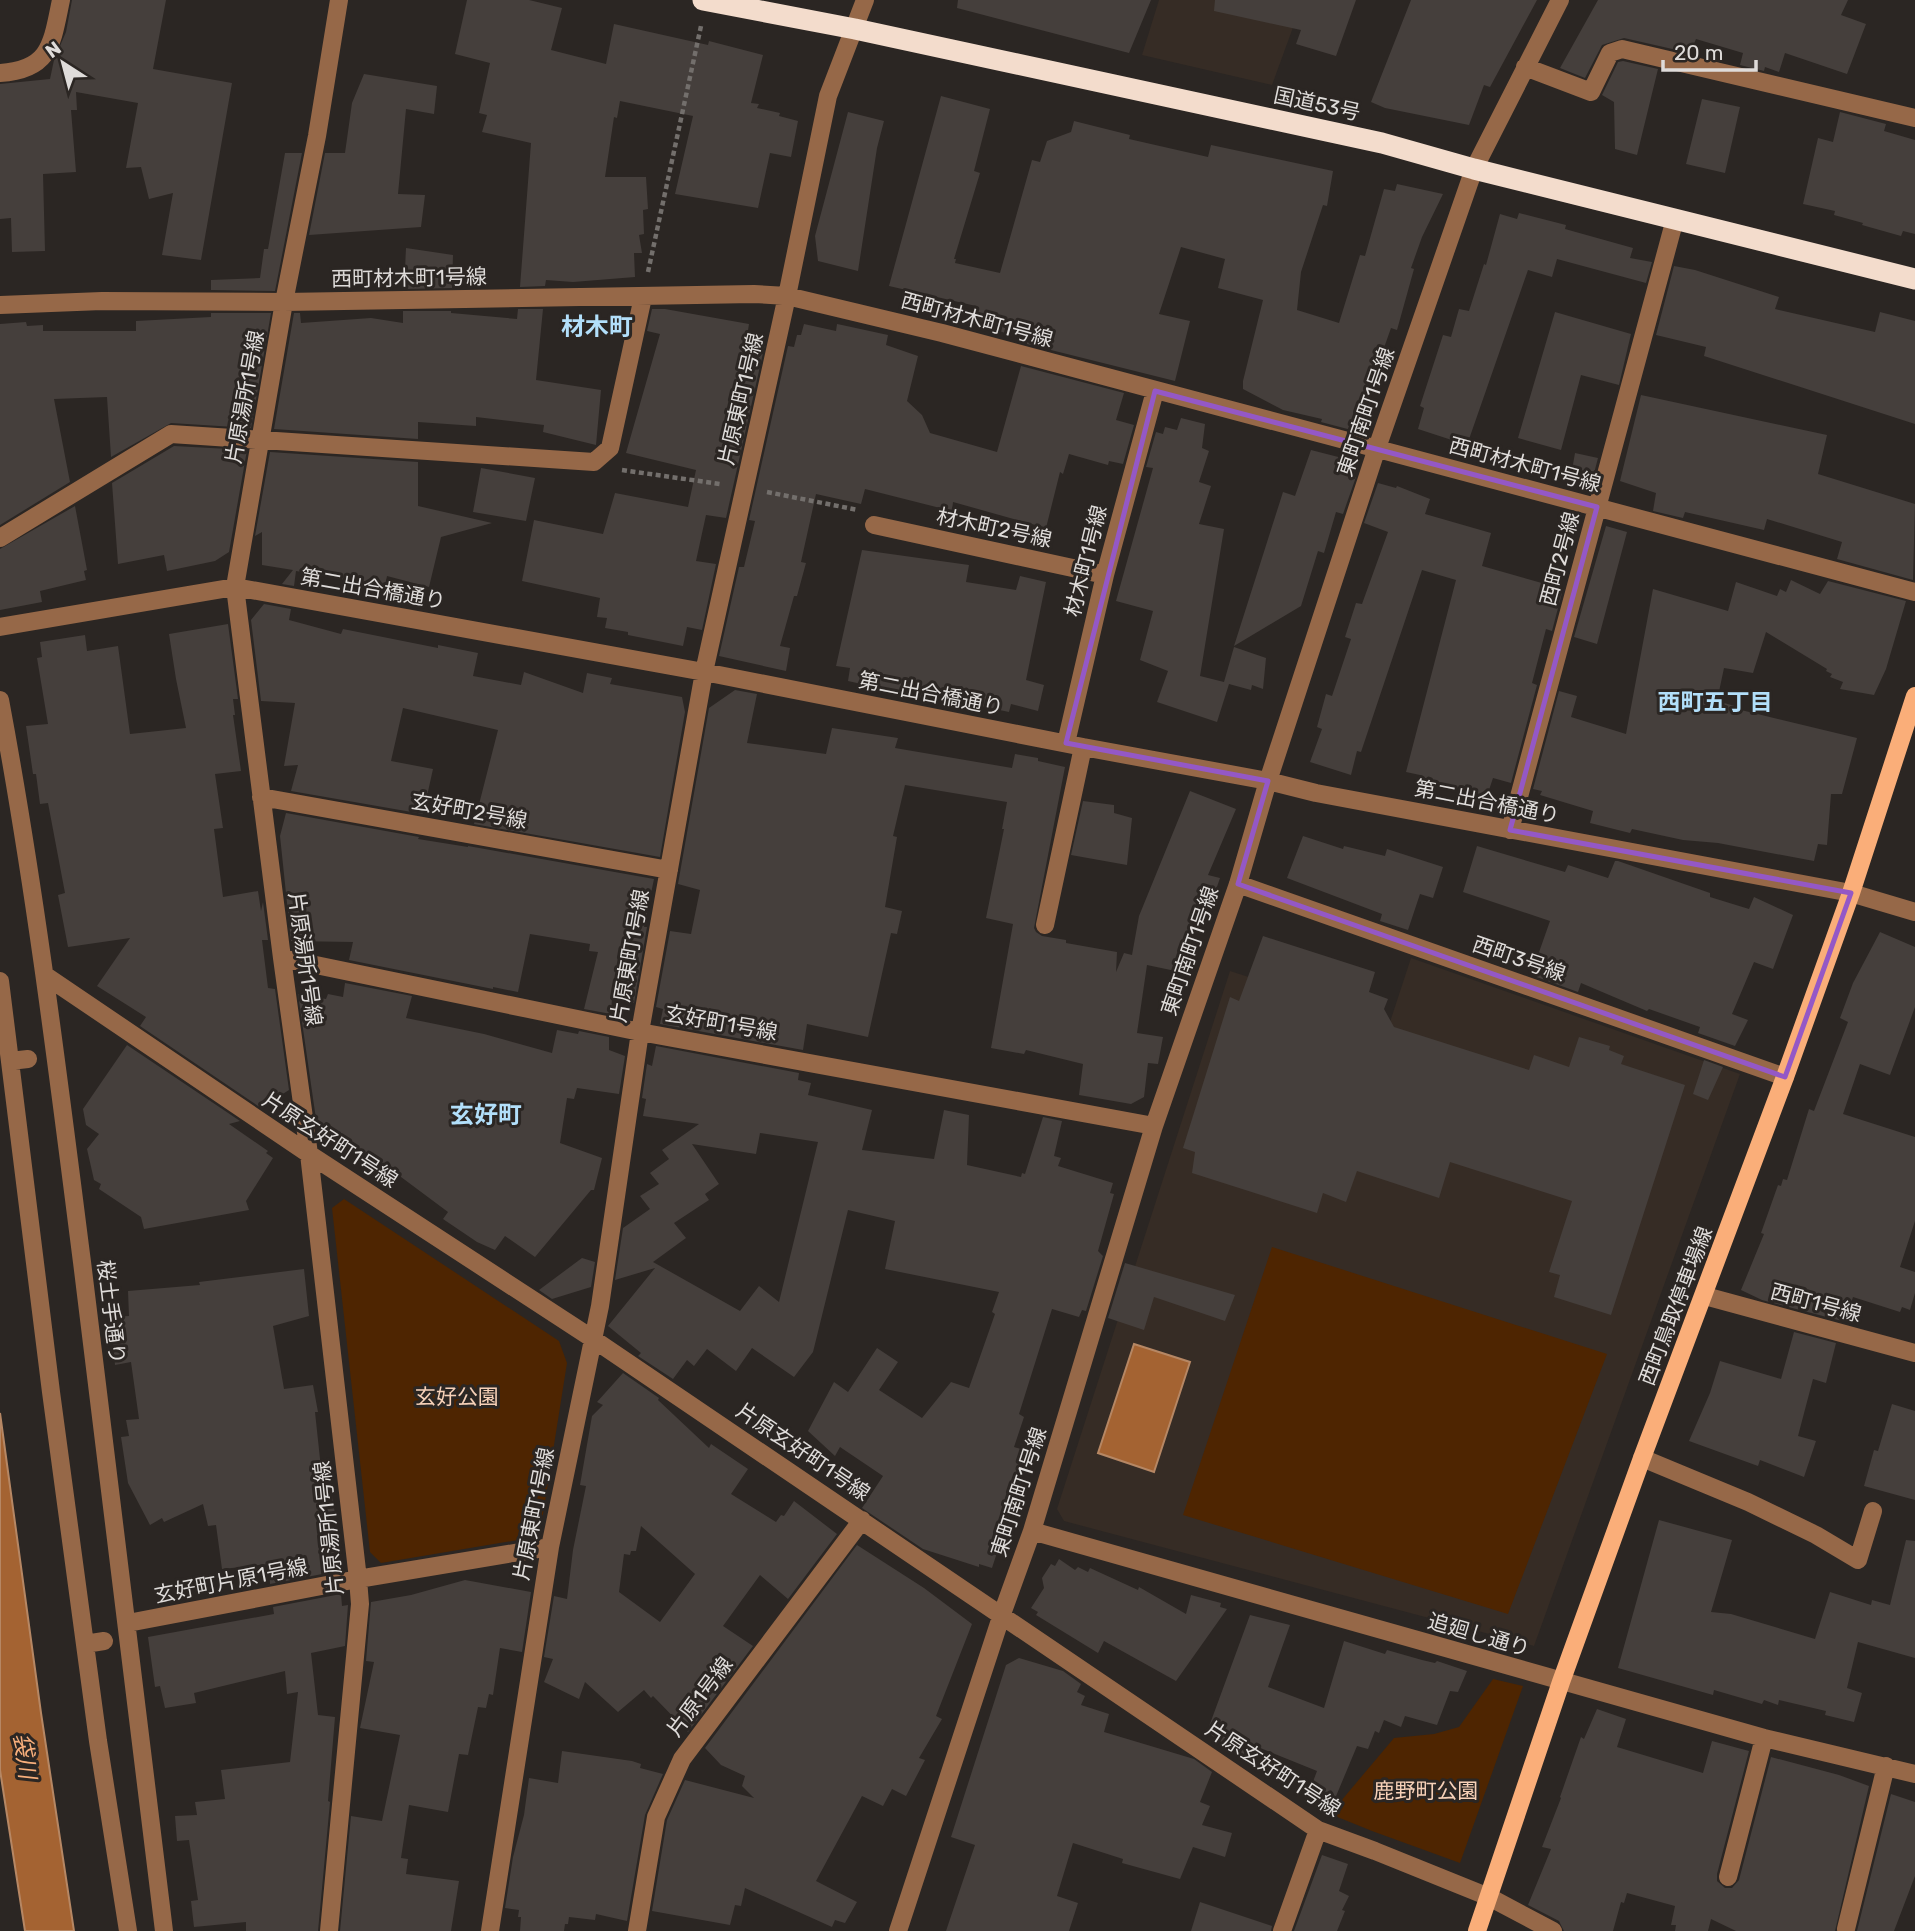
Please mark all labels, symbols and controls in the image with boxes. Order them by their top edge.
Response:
north arrow [28,28,98,98]
scale bar [1663,28,1756,72]
text: N [41,36,66,63]
text: 20 m [1674,40,1723,65]
street label: 国道53号 [1271,82,1363,125]
street label: 西町材木町1号線 [331,264,487,291]
street label: 西町材木町1号線 [899,287,1056,352]
district label: 材木町 [561,313,633,341]
street label: 片原湯所1号線 [220,328,269,466]
street label: 片原東町1号線 [713,330,768,467]
street label: 東町南町1号線 [1332,344,1399,480]
street label: 西町材木町1号線 [1447,432,1604,497]
street label: 材木町2号線 [934,503,1054,552]
street label: 材木町1号線 [1060,503,1111,619]
street label: 西町2号線 [1535,509,1584,609]
street label: 第二出合橋通り [299,563,448,614]
street label: 第二出合橋通り [857,667,1006,720]
district label: 西町五丁目 [1658,688,1773,716]
street label: 第二出合橋通り [1413,775,1562,828]
street label: 玄好町2号線 [409,788,529,833]
street label: 東町南町1号線 [1156,883,1223,1019]
street label: 片原東町1号線 [605,887,654,1025]
street label: 片原湯所1号線 [284,890,327,1028]
street label: 西町3号線 [1469,931,1569,986]
street label: 玄好町1号線 [663,1000,779,1045]
street label: 片原玄好町1号線 [258,1087,402,1193]
district label: 玄好町 [450,1101,522,1129]
street label: 西町鳥取停車場線 [1634,1223,1717,1389]
street label: 桜土手通り [93,1258,130,1366]
street label: 西町1号線 [1768,1278,1864,1327]
park label: 玄好公園 [415,1384,499,1409]
street label: 片原玄好町1号線 [732,1398,875,1506]
street label: 東町南町1号線 [986,1424,1051,1560]
street label: 片原東町1号線 [508,1445,559,1583]
street label: 片原湯所1号線 [309,1460,348,1596]
street label: 玄好町片原1号線 [152,1553,310,1608]
street label: 追廻し通り [1425,1608,1533,1661]
street label: 片原1号線 [662,1652,738,1741]
street label: 片原玄好町1号線 [1201,1716,1345,1822]
water label: 袋川 [8,1731,42,1784]
park label: 鹿野町公園 [1374,1778,1479,1803]

